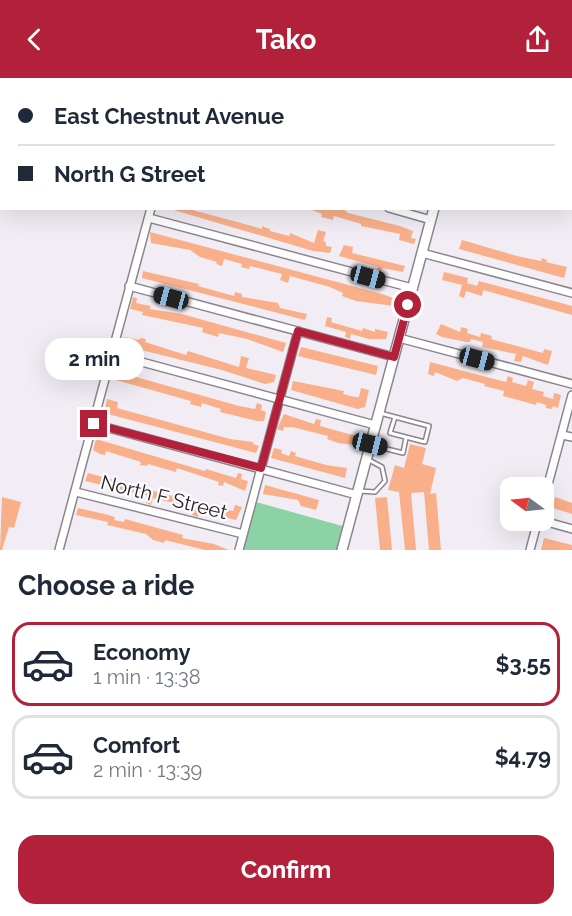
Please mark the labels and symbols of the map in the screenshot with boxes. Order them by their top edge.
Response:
car [348,264,388,290]
car [151,285,191,311]
route start [394,291,421,318]
callout: 2 min [44,337,144,379]
car [457,346,497,372]
route end [80,410,107,437]
car [350,431,390,457]
street label: North F Street [98,470,230,524]
north arrow [500,477,554,531]

